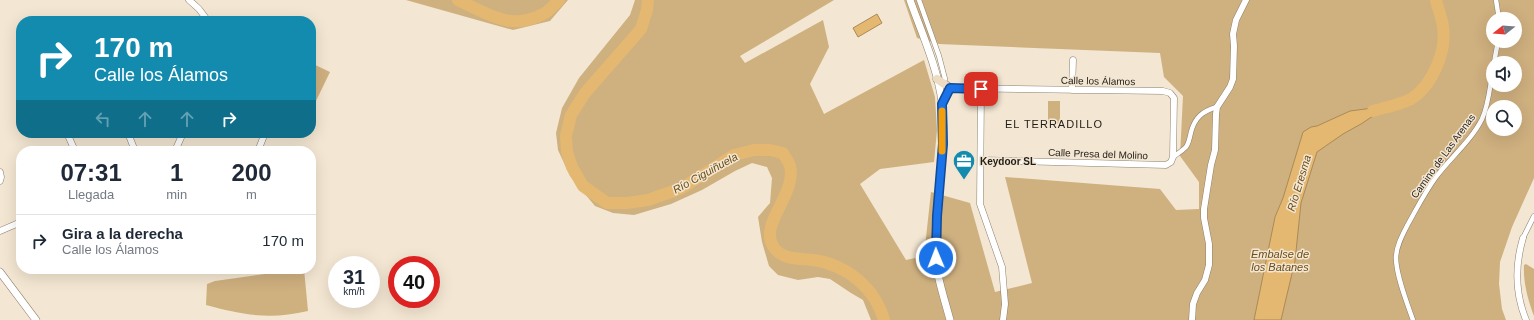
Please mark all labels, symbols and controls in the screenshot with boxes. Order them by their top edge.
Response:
north arrow [1486,12,1522,48]
map controls [1486,12,1522,136]
icon: right [28,32,80,84]
text: 170 m [94,32,173,63]
button: sound [1486,56,1522,92]
text: Calle los Álamos [94,65,228,85]
pin [964,72,998,106]
street label: Calle los Álamos [1061,74,1135,87]
icon: arrive [970,78,992,100]
button: search [1486,100,1522,136]
icon: left [92,108,114,130]
icon: ahead [134,108,156,130]
icon: ahead [176,108,198,130]
icon: right [218,108,240,130]
street label: Camino de Las Arenas [1409,112,1477,200]
district label: EL TERRADILLO [1005,118,1103,130]
street label: Calle Presa del Molino [1048,147,1149,161]
office icon: Keydoor SL [951,148,977,181]
water label: Río Ciguiñuela [671,150,739,196]
water label: Río Eresma [1285,153,1313,213]
place label: Keydoor SL [980,156,1036,167]
text: 07:31 [60,159,122,186]
text: 1 [170,159,183,186]
text: 200 [232,159,272,186]
text: Llegada [68,187,114,202]
text: min [166,187,187,202]
text: m [246,187,257,202]
text: Gira a la derecha [62,225,183,242]
icon: right [28,230,50,252]
text: 170 m [262,232,304,249]
position arrow [915,237,957,279]
text: Calle los Álamos [62,242,159,257]
water label: Embalse de los Batanes [1251,248,1309,273]
speed limit sign: 40 [388,256,440,308]
text: 31 [343,266,365,288]
text: km/h [343,286,365,297]

